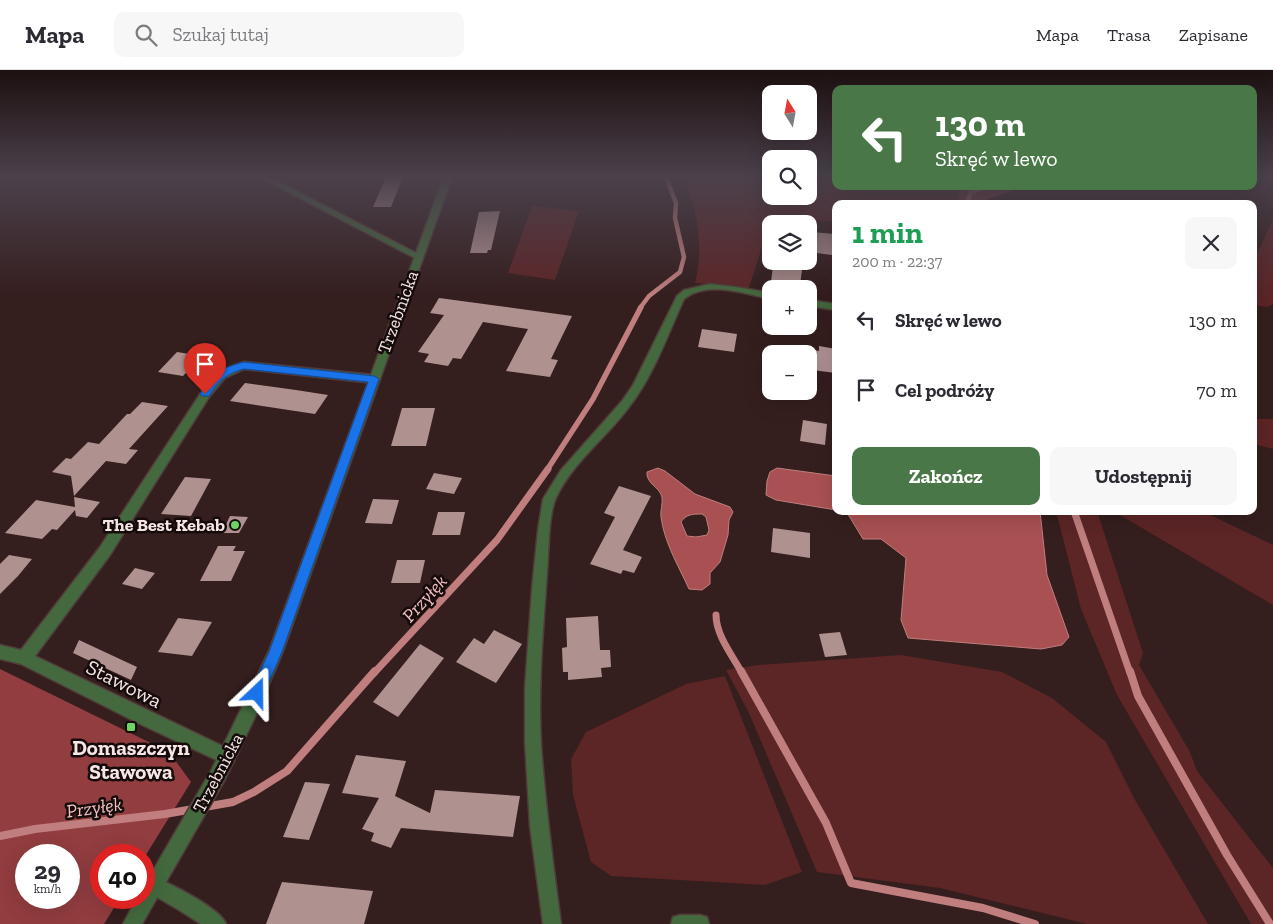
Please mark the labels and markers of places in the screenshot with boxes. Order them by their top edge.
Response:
pin [184,343,226,394]
place label: The Best Kebab [102,514,225,536]
marker: The Best Kebab [229,519,241,531]
marker: Domaszczyn Stawowa [125,721,137,733]
place label: Domaszczyn Stawowa [72,735,190,784]

